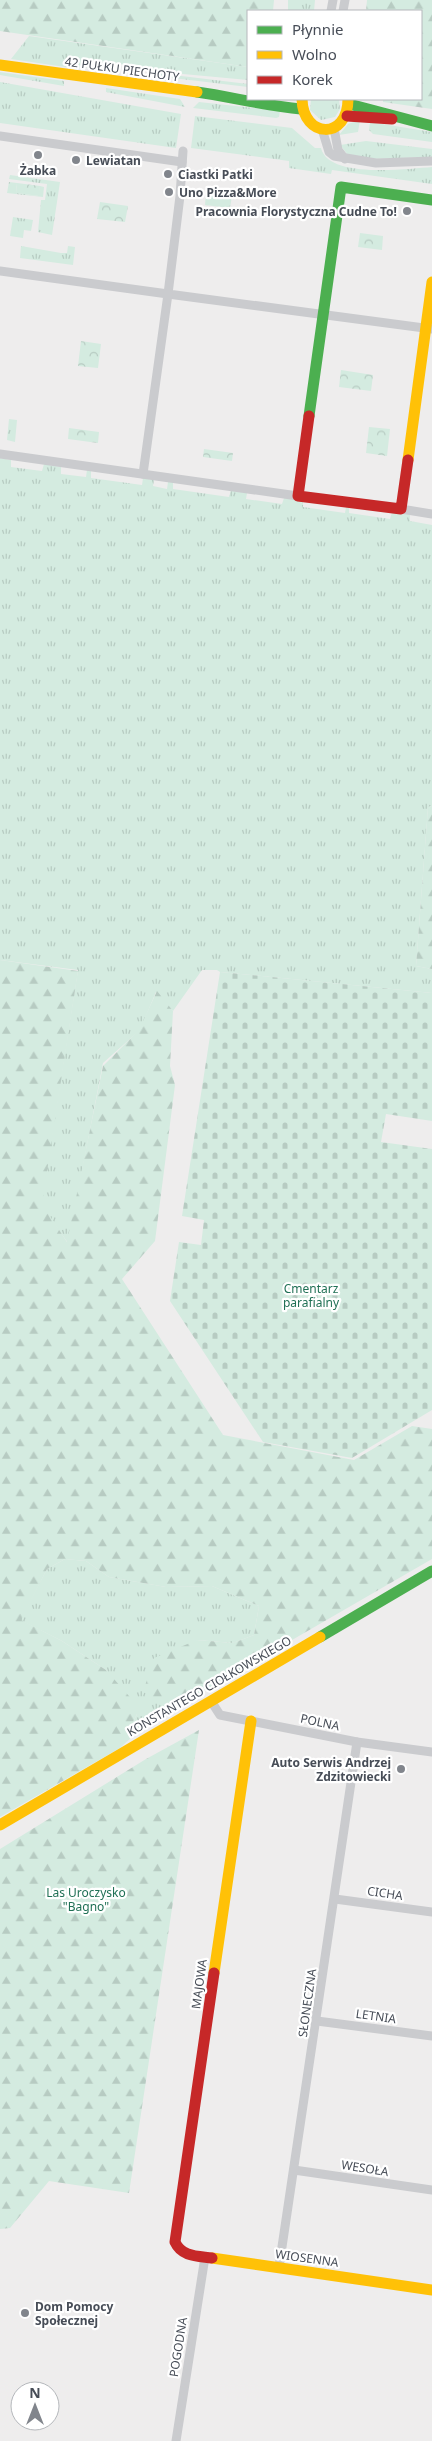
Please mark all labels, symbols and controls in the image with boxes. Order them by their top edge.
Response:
legend [247,10,422,100]
text: Płynnie [292,19,343,39]
text: Wolno [292,44,337,64]
street label: 42 PUŁKU PIECHOTY [64,53,181,85]
text: Korek [292,69,333,89]
marker: Żabka [32,149,44,161]
place label: Lewiatan [86,152,141,169]
marker: Lewiatan [70,154,82,166]
place label: Żabka [20,162,56,179]
place label: Ciastki Patki [178,166,253,183]
marker: Ciastki Patki [162,168,174,180]
place label: Uno Pizza&More [179,184,277,201]
marker: Uno Pizza&More [163,186,175,198]
place label: Pracownia Florystyczna Cudne To! [195,203,397,220]
marker: Pracownia Florystyczna Cudne To! [401,205,413,217]
park label: Cmentarz parafialny [283,1280,340,1311]
street label: KONSTANTEGO CIOŁKOWSKIEGO [124,1632,294,1740]
street label: POLNA [299,1710,342,1735]
place label: Auto Serwis Andrzej Zdzitowiecki [271,1754,391,1785]
marker: Auto Serwis Andrzej Zdzitowiecki [395,1763,407,1775]
street label: CICHA [366,1882,404,1904]
park label: Las Uroczysko "Bagno" [46,1884,126,1915]
street label: MAJOWA [187,1958,211,2010]
street label: SŁONECZNA [294,1967,320,2038]
street label: LETNIA [355,2005,398,2027]
street label: WESOŁA [340,2156,390,2180]
street label: WIOSENNA [274,2245,340,2271]
place label: Dom Pomocy Społecznej [35,2298,113,2329]
marker: Dom Pomocy Społecznej [19,2307,31,2319]
street label: POGODNA [165,2316,191,2378]
north arrow [10,2381,60,2431]
text: N [29,2383,41,2402]

